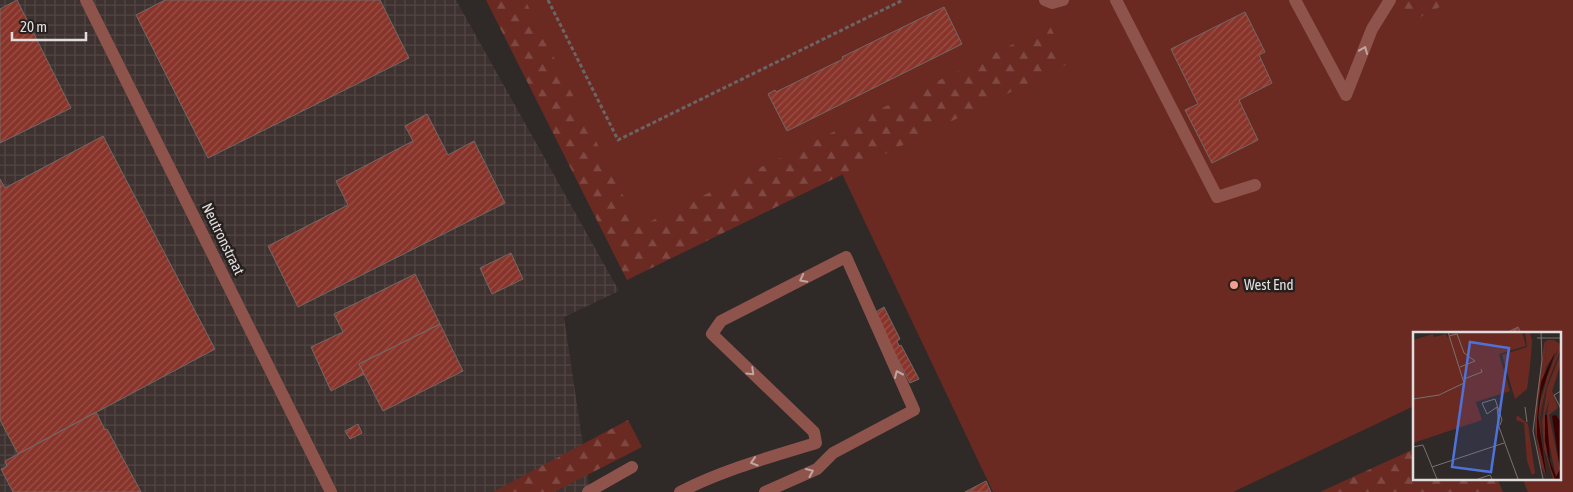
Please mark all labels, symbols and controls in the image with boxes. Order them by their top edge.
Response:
scale bar [12,10,86,42]
text: 20 m [20,18,47,35]
one-way arrow [1358,46,1368,55]
street label: Neutronstraat [199,200,248,278]
one-way arrow [799,273,808,283]
place label: West End [1244,276,1294,293]
marker: West End [1228,279,1240,291]
inset map [1413,332,1560,480]
one-way arrow [746,366,755,375]
one-way arrow [894,370,904,379]
one-way arrow [750,456,759,466]
one-way arrow [805,467,814,478]

